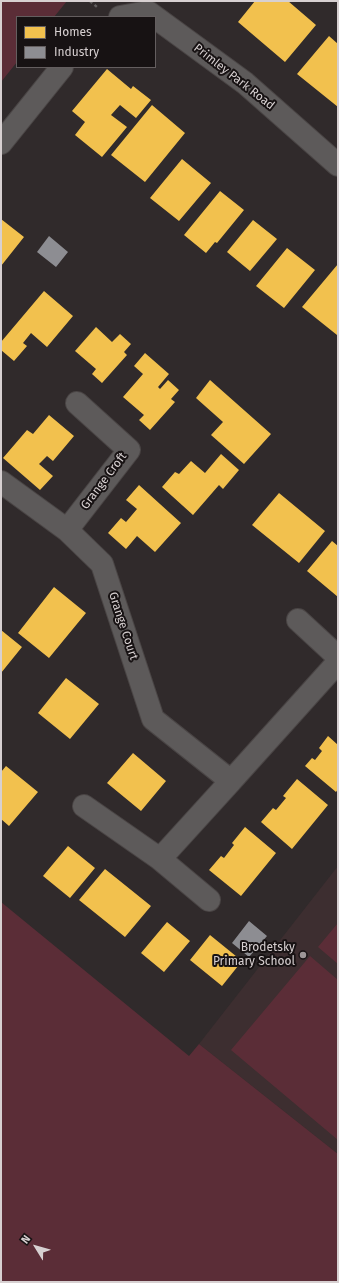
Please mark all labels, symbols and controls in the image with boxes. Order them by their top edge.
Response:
legend [16,16,156,68]
text: Homes [54,25,92,39]
street label: Primley Park Road [191,41,277,113]
text: Industry [54,45,99,59]
street label: Grange Croft [78,450,130,512]
street label: Grange Court [105,590,141,662]
place label: Brodetsky Primary School [213,941,295,969]
marker: Brodetsky Primary School [298,950,308,960]
north arrow [16,1227,56,1267]
text: N [19,1233,33,1246]

